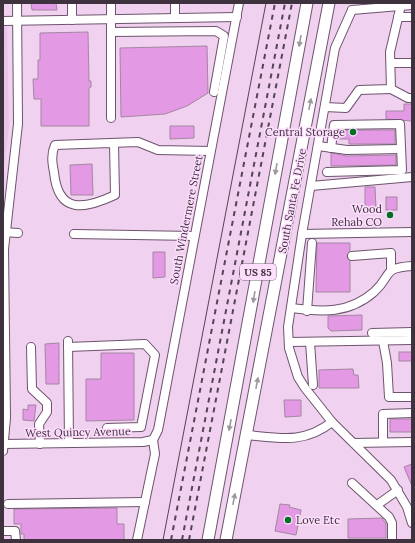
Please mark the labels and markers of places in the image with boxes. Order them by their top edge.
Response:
place label: Central Storage [265,125,345,139]
marker: Central Storage [348,127,358,137]
place label: Wood Rehab CO [331,202,382,229]
marker: Wood Rehab CO [385,210,395,220]
place label: Love Etc [296,513,340,527]
marker: Love Etc [283,515,293,525]

